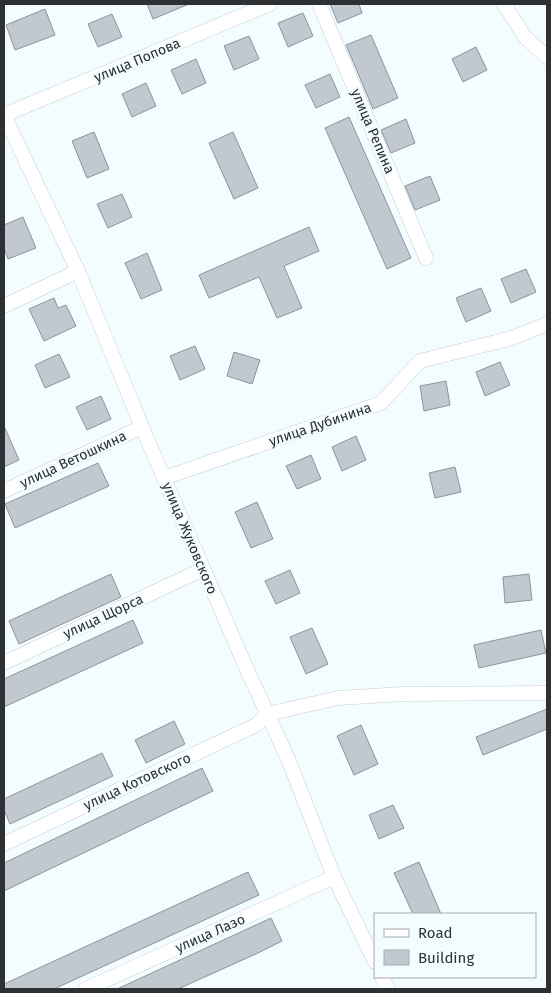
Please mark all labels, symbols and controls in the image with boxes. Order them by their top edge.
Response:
street label: улица Попова [91,35,183,86]
street label: улица Репина [347,86,398,176]
street label: улица Дубинина [267,399,374,450]
street label: улица Ветошкина [17,427,129,492]
street label: улица Жуковского [158,480,221,597]
street label: улица Щорса [60,591,146,642]
street label: улица Котовского [81,749,194,814]
street label: улица Лазо [173,911,248,956]
legend [374,913,536,978]
text: Road [418,924,453,942]
text: Building [418,949,474,967]

